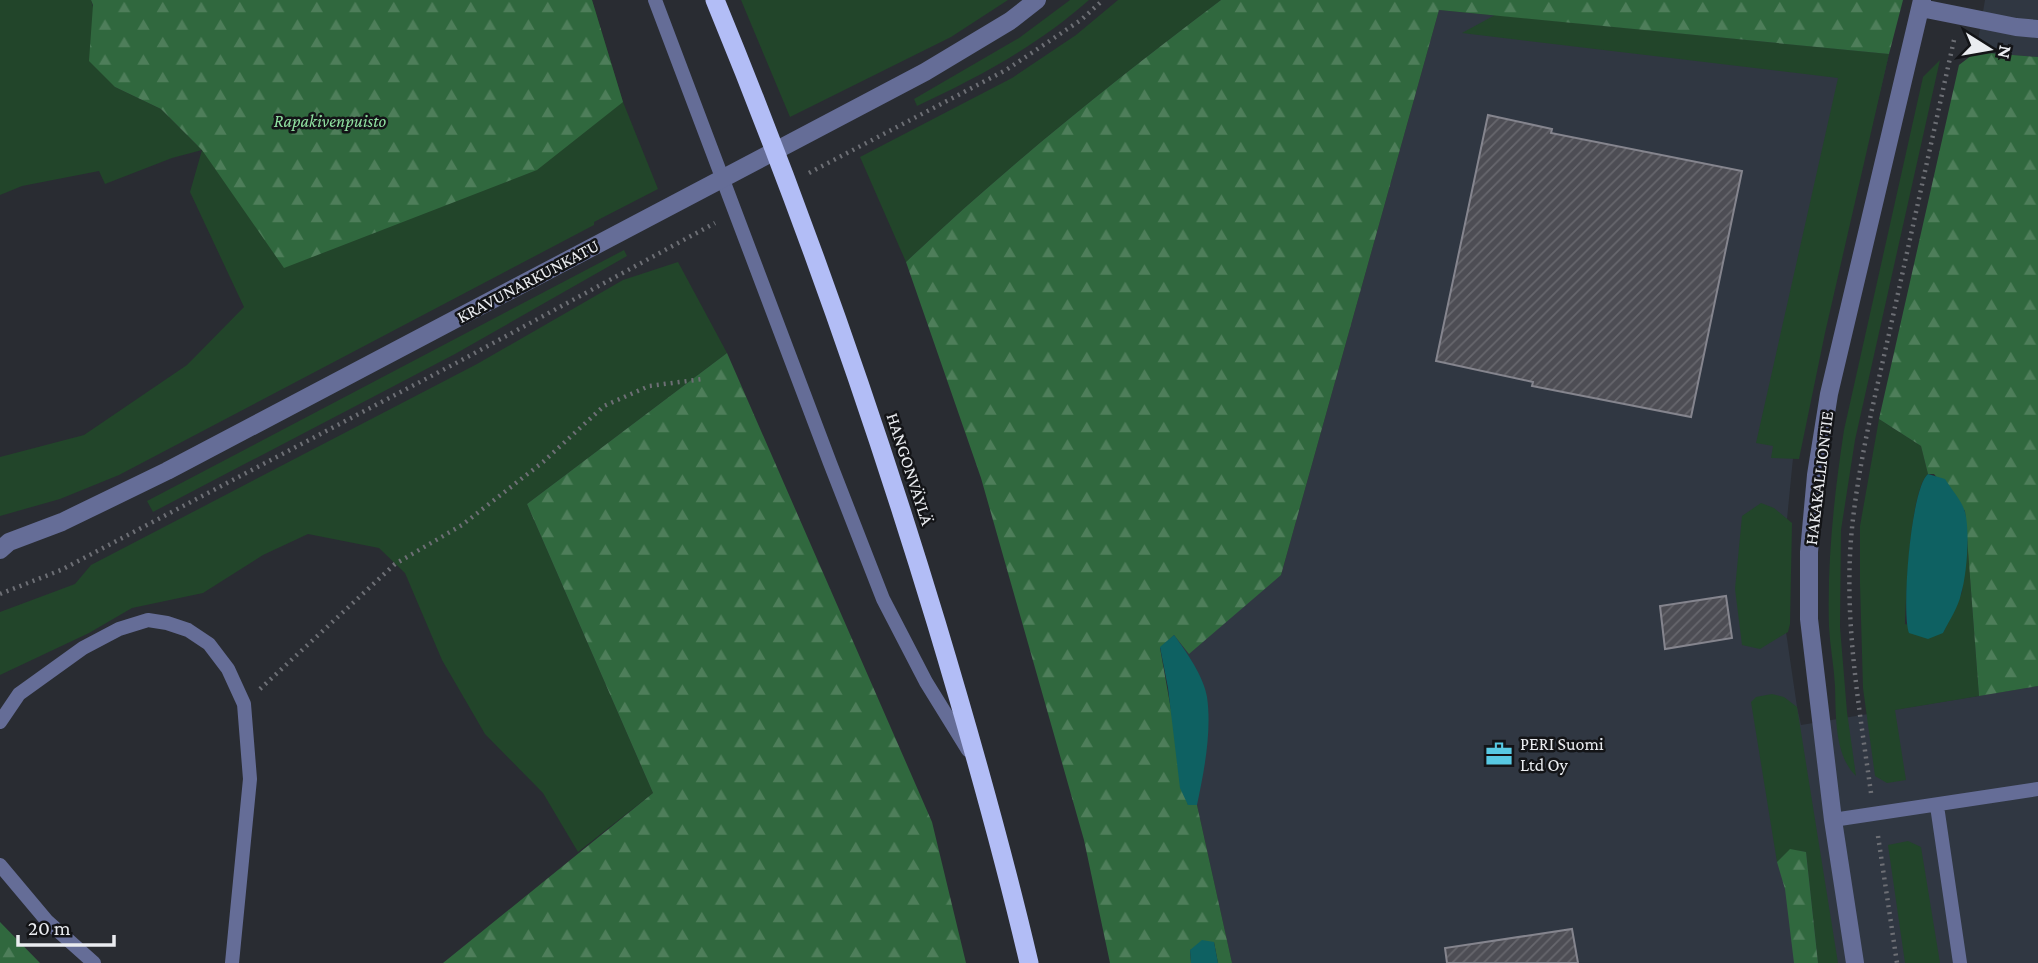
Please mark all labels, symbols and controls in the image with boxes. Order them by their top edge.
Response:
north arrow [1954,14,2024,84]
text: N [1994,44,2017,61]
park label: Rapakivenpuisto [274,111,386,131]
street label: KRAVUNARKUNKATU [454,235,602,327]
street label: HANGONVÄYLÄ [882,410,938,528]
street label: HAKAKALLIONTIE [1801,410,1837,546]
place label: PERI Suomi Ltd Oy [1520,734,1604,775]
office icon: PERI Suomi Ltd Oy [1484,739,1514,769]
scale bar [18,904,114,948]
text: 20 m [28,916,71,940]

